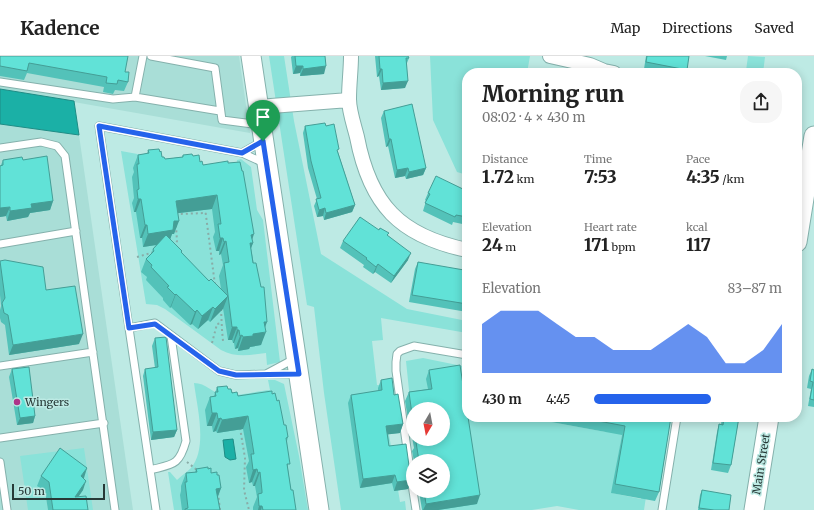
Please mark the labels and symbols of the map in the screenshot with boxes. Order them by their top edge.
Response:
pin [246,100,280,141]
place label: Wingers [24,395,69,409]
marker: Wingers [12,397,22,407]
north arrow [406,402,450,446]
street label: Main Street [749,432,773,496]
scale bar [12,482,105,501]

